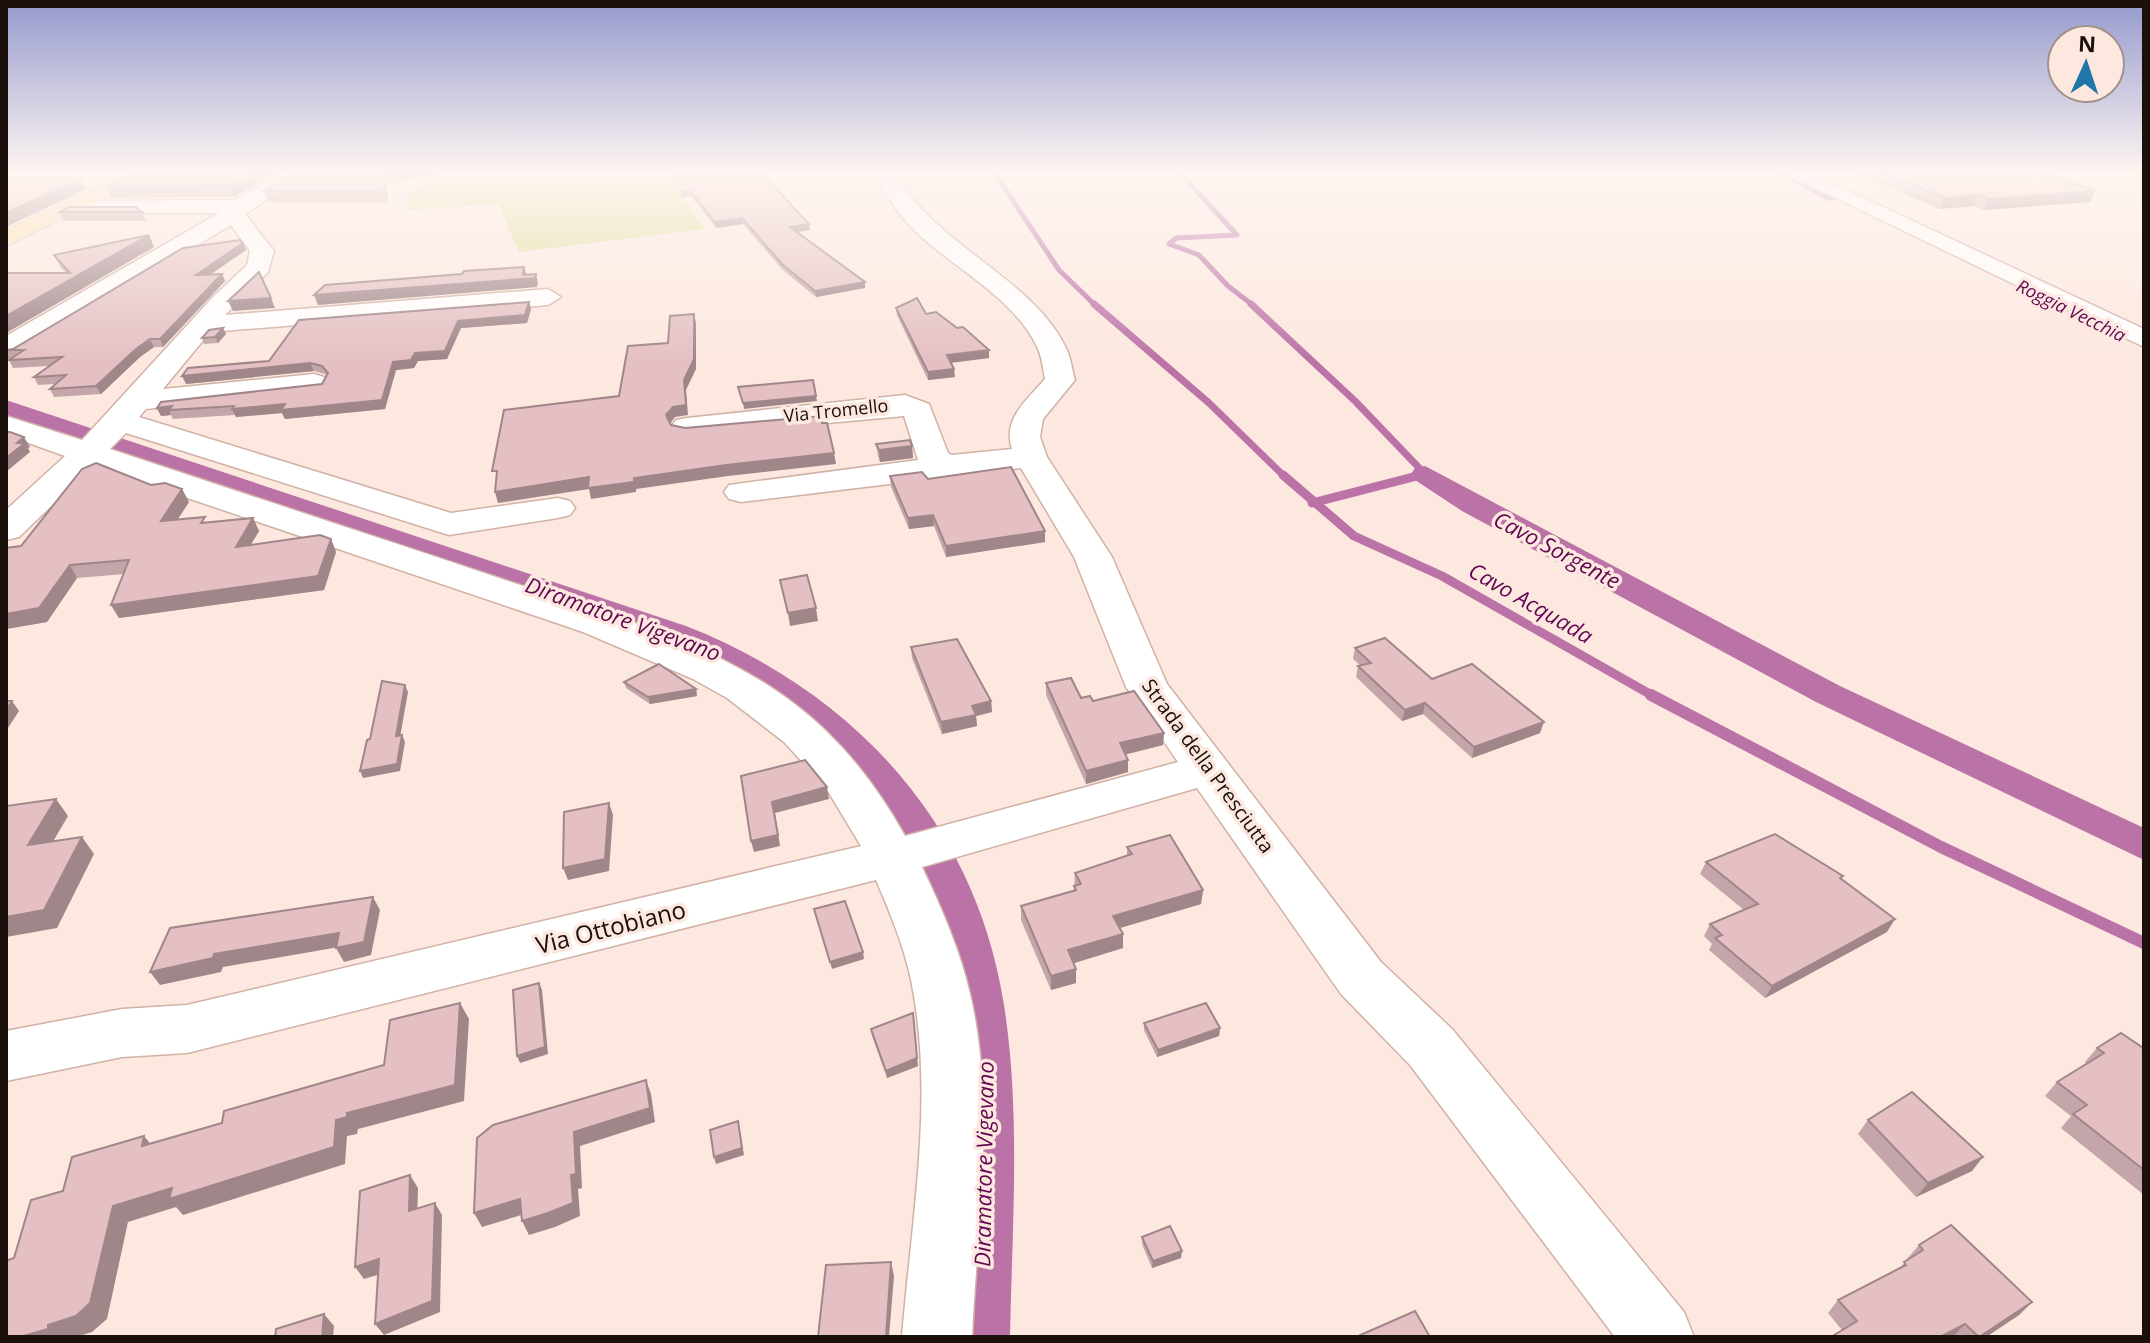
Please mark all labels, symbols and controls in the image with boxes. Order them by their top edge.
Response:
north arrow [2046,24,2126,104]
text: N [2077,28,2097,58]
water label: Roggia Vecchia [2013,273,2130,347]
street label: Via Tromello [783,393,889,427]
water label: Cavo Sorgente [1489,503,1626,595]
water label: Cavo Acquada [1464,554,1599,650]
water label: Diramatore Vigevano [522,569,725,667]
street label: Strada della Presciutta [1136,673,1281,858]
street label: Via Ottobiano [532,892,689,961]
water label: Diramatore Vigevano [966,1061,1000,1267]

